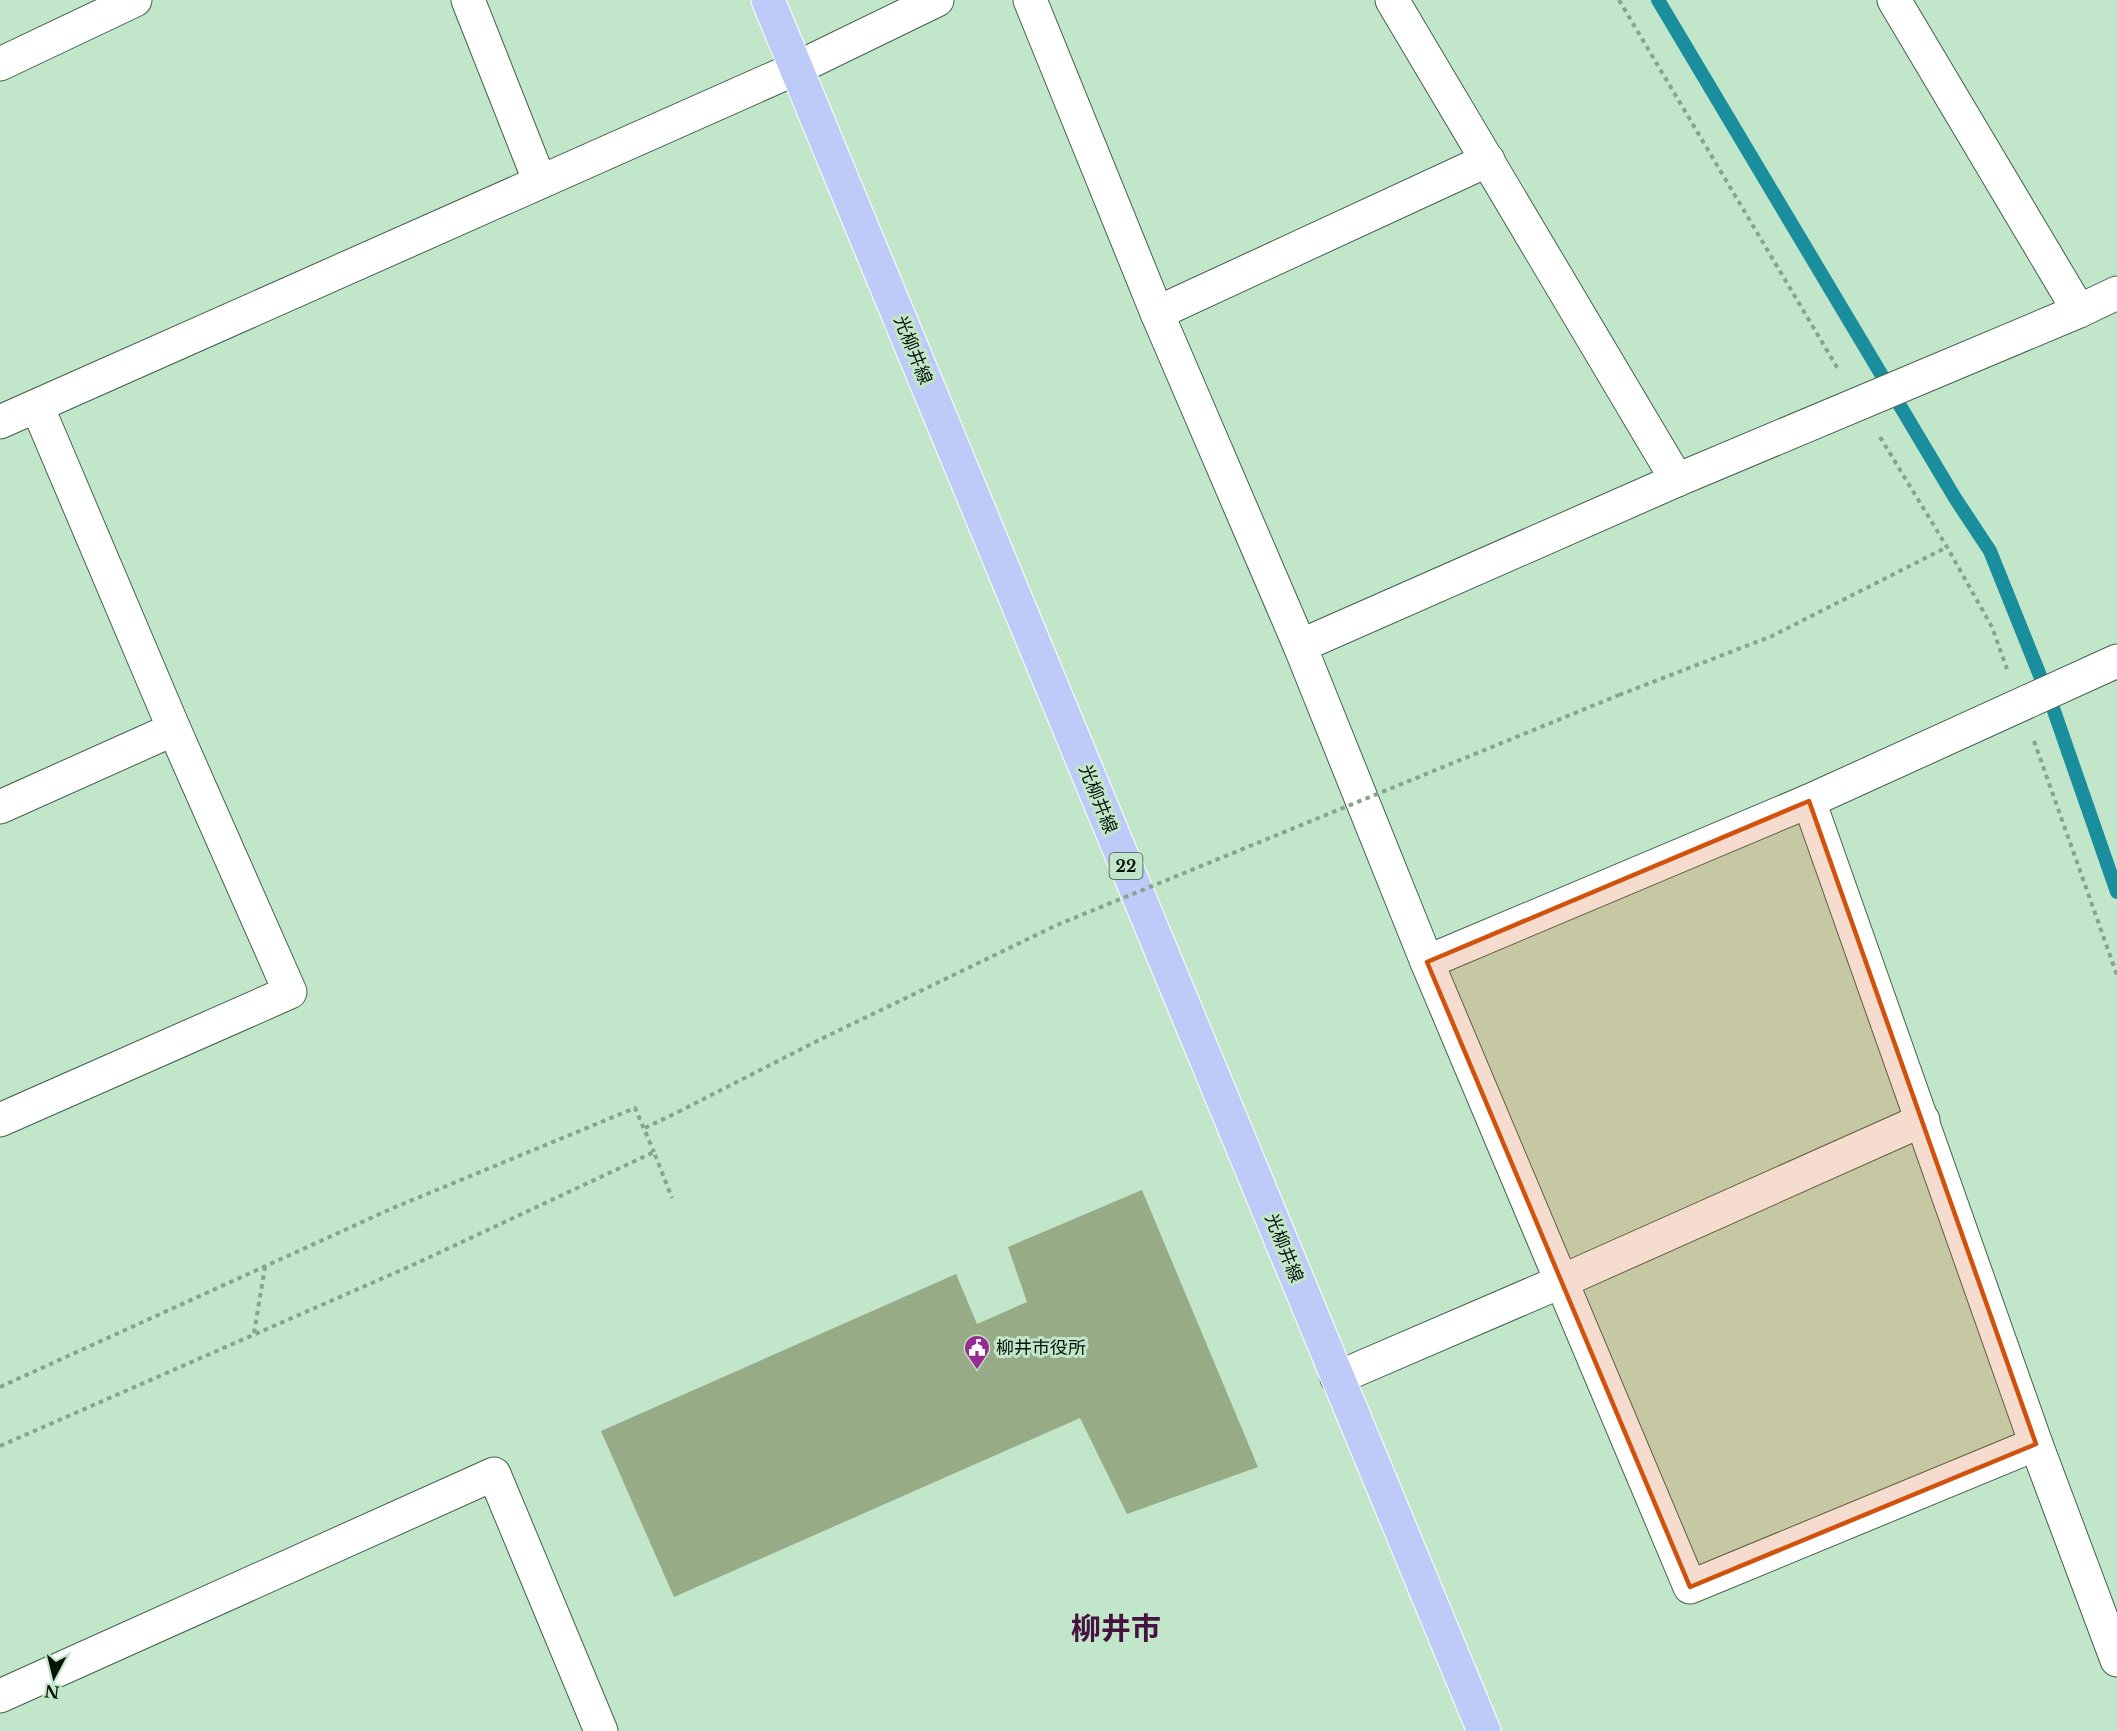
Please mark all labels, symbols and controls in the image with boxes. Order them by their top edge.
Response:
street label: 光柳井線 [889,313,937,387]
street label: 光柳井線 [1074,762,1122,836]
road number: 22 [1110,853,1142,879]
street label: 光柳井線 [1260,1211,1308,1285]
public building icon: 柳井市役所 [962,1333,992,1371]
place label: 柳井市役所 [996,1337,1086,1359]
district label: 柳井市 [1071,1610,1161,1647]
north arrow [24,1647,84,1707]
text: N [43,1681,61,1703]

